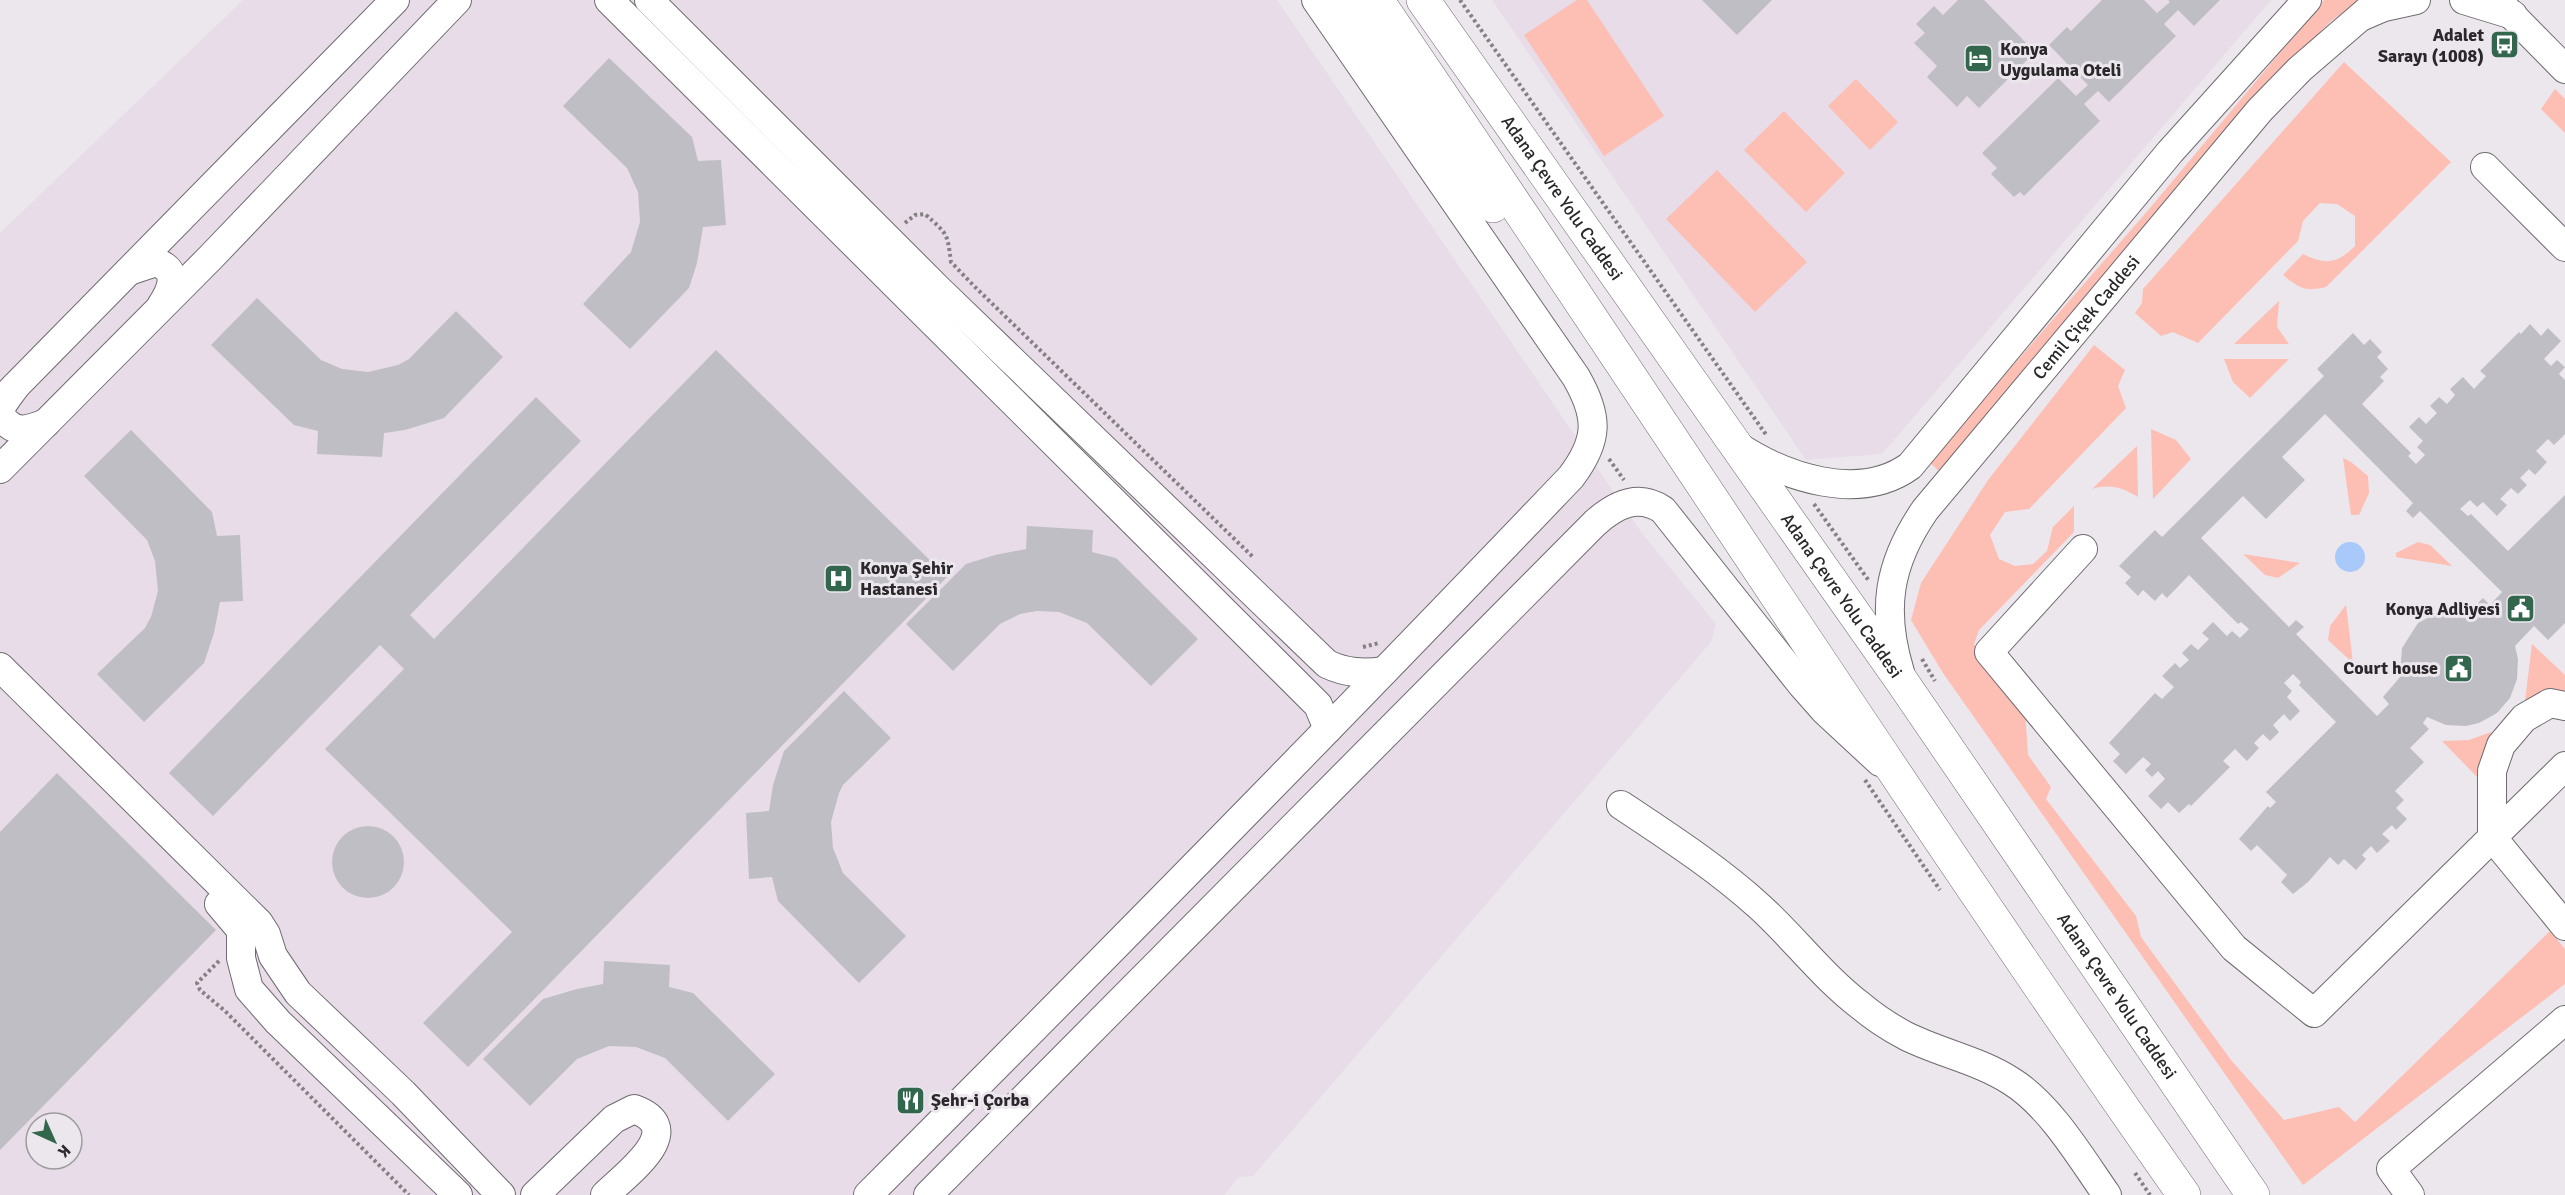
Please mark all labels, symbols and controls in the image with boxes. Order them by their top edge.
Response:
place label: Adalet Sarayı (1008) [2378,24,2484,67]
bus stop icon: Adalet Sarayı (1008) [2489,29,2521,61]
place label: Konya Uygulama Oteli [2000,38,2121,81]
hotel icon: Konya Uygulama Oteli [1963,43,1995,75]
street label: Adana Çevre Yolu Caddesi [1497,111,1628,285]
street label: Cemil Çiçek Caddesi [2028,251,2145,384]
street label: Adana Çevre Yolu Caddesi [1776,509,1907,682]
place label: Konya Şehir Hastanesi [860,557,954,600]
hospital icon: Konya Şehir Hastanesi [823,562,855,594]
public building icon: Konya Adliyesi [2505,593,2537,625]
place label: Konya Adliyesi [2385,598,2500,620]
public building icon: Court house [2443,652,2475,684]
place label: Court house [2343,657,2438,679]
street label: Adana Çevre Yolu Caddesi [2052,909,2182,1083]
restaurant icon: Şehr-i Çorba [894,1084,926,1116]
place label: Şehr-i Çorba [931,1089,1029,1111]
north arrow [24,1111,84,1171]
text: K [53,1140,74,1162]

